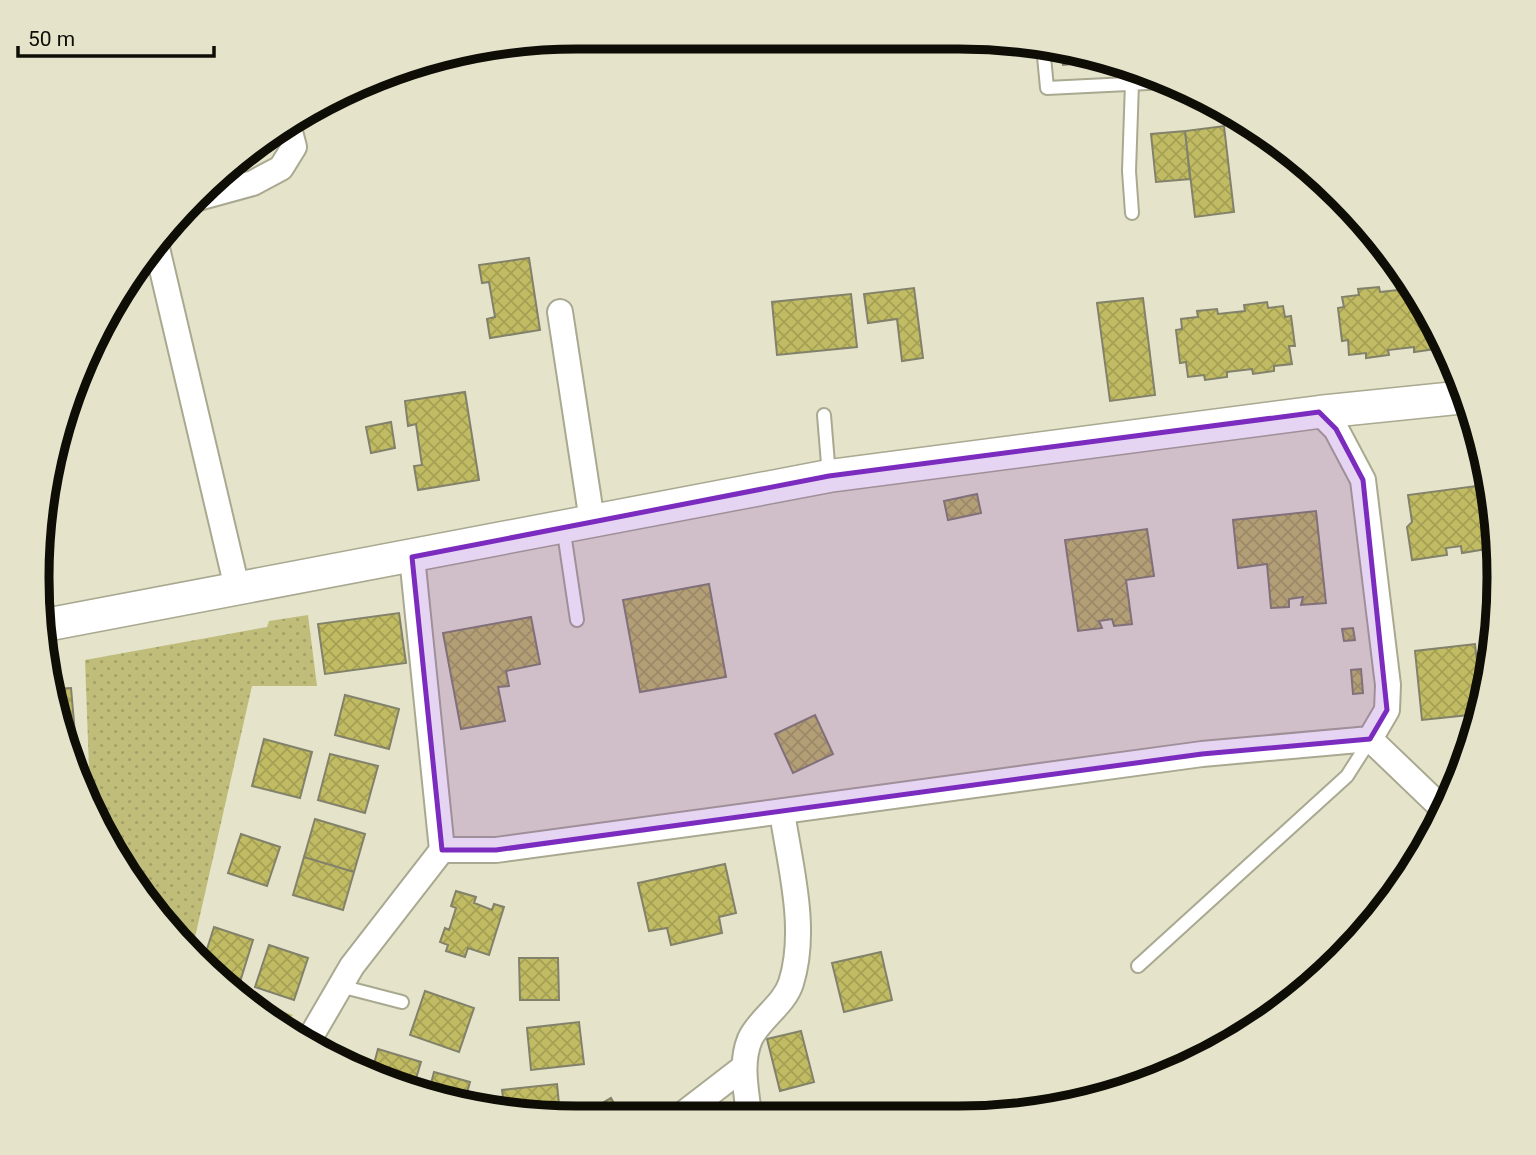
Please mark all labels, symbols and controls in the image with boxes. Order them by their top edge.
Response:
scale bar [18,14,214,58]
text: 50 m [28,27,75,51]

